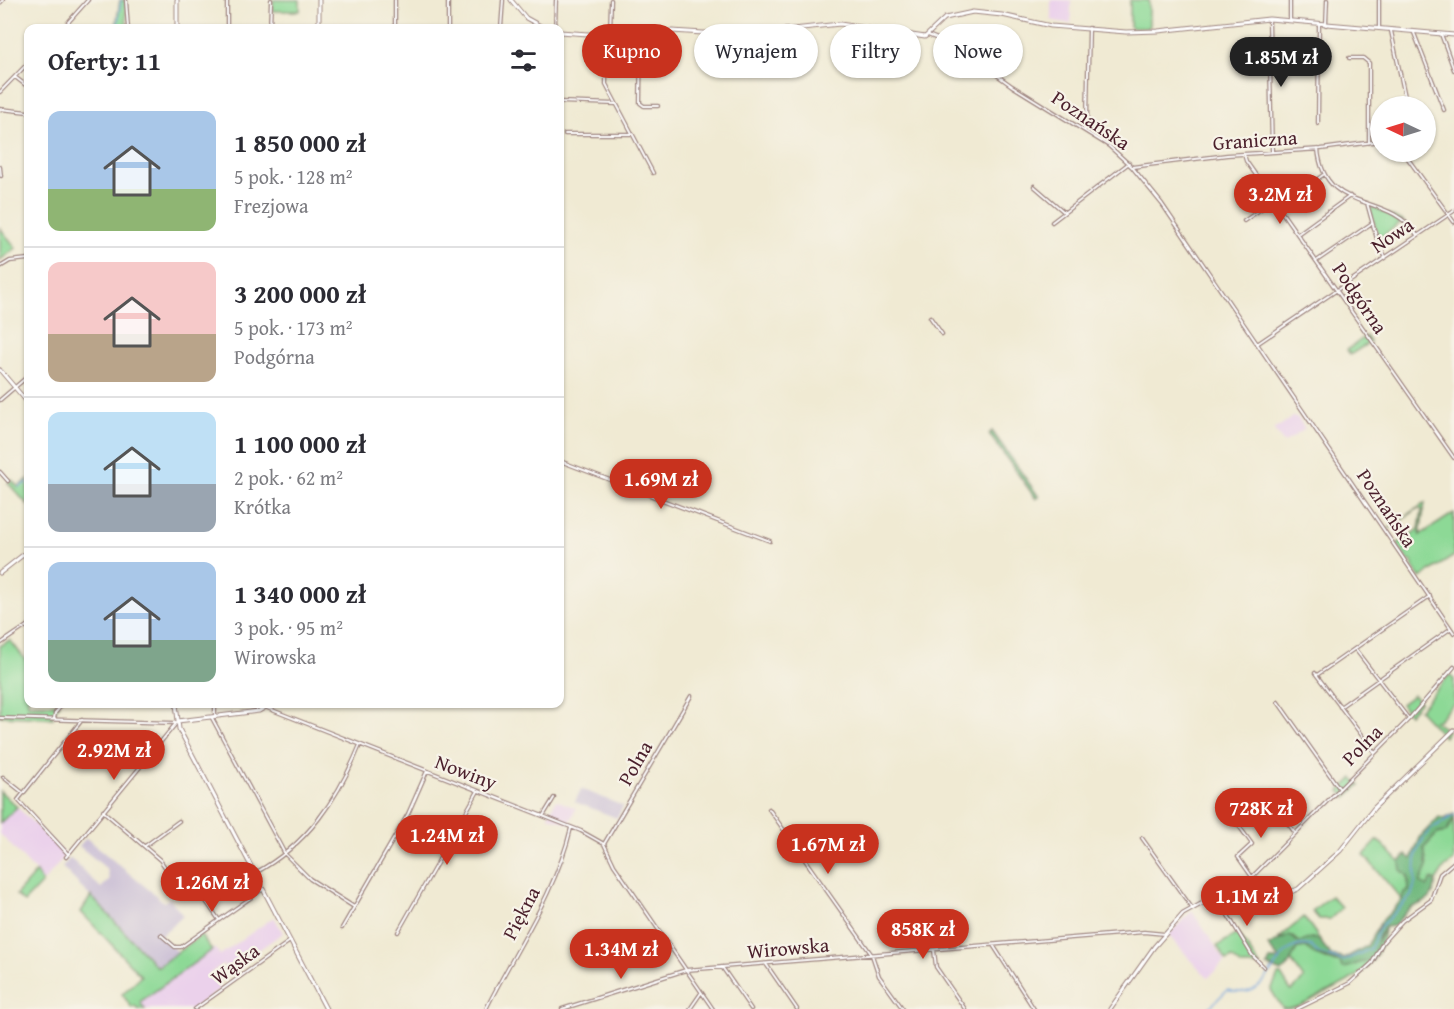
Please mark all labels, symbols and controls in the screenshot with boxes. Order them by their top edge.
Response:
chip: Kupno [582,24,682,78]
chip: Wynajem [694,24,818,78]
chip: Filtry [830,24,921,78]
chip: Nowe [933,24,1023,78]
pin: 1.85M zł [1219,37,1343,88]
text: Oferty: 11 [48,41,161,80]
text: 1.85M zł [1244,42,1318,71]
icon: filters [507,44,540,77]
street label: Poznańska [1046,83,1137,157]
north arrow [1370,96,1436,162]
map controls [1370,96,1436,162]
street label: Graniczna [1212,122,1299,157]
text: 1 850 000 zł [234,123,366,162]
icon: home [96,135,168,207]
text: 5 pok. · 128 m² [234,162,353,191]
pin: 3.2M zł [1225,174,1335,225]
text: 3.2M zł [1248,179,1312,208]
text: Frezjowa [234,191,308,220]
street label: Nowa [1364,209,1419,260]
street label: Podgórna [1326,256,1395,340]
text: 3 200 000 zł [234,274,366,313]
icon: home [96,286,168,358]
text: 5 pok. · 173 m² [234,313,353,342]
text: Podgórna [234,342,315,371]
text: 1 100 000 zł [234,424,366,463]
icon: home [96,436,168,508]
pin: 1.69M zł [599,459,723,510]
text: 2 pok. · 62 m² [234,463,343,492]
street label: Poznańska [1350,463,1425,553]
text: 1.69M zł [624,464,698,493]
text: Krótka [234,492,291,521]
text: 1 340 000 zł [234,574,366,613]
icon: home [96,586,168,658]
text: 3 pok. · 95 m² [234,613,343,642]
text: Wirowska [234,642,316,671]
street label: Polna [1335,717,1389,772]
pin: 2.92M zł [52,730,176,781]
text: 2.92M zł [77,735,151,764]
street label: Polna [610,735,659,790]
street label: Nowiny [431,747,501,797]
pin: 728K zł [1206,788,1316,839]
text: 728K zł [1229,793,1293,822]
pin: 1.24M zł [385,815,509,866]
text: 1.24M zł [410,820,484,849]
pin: 1.67M zł [766,824,890,875]
text: 1.67M zł [791,829,865,858]
pin: 1.26M zł [150,862,274,913]
text: 1.26M zł [175,867,249,896]
pin: 1.1M zł [1192,876,1302,927]
street label: Piękna [494,880,547,945]
text: 1.1M zł [1215,881,1279,910]
pin: 858K zł [868,909,978,960]
text: 858K zł [891,914,955,943]
pin: 1.34M zł [559,929,683,980]
street label: Wirowska [746,929,831,966]
text: 1.34M zł [584,934,658,963]
street label: Wąska [204,936,266,991]

